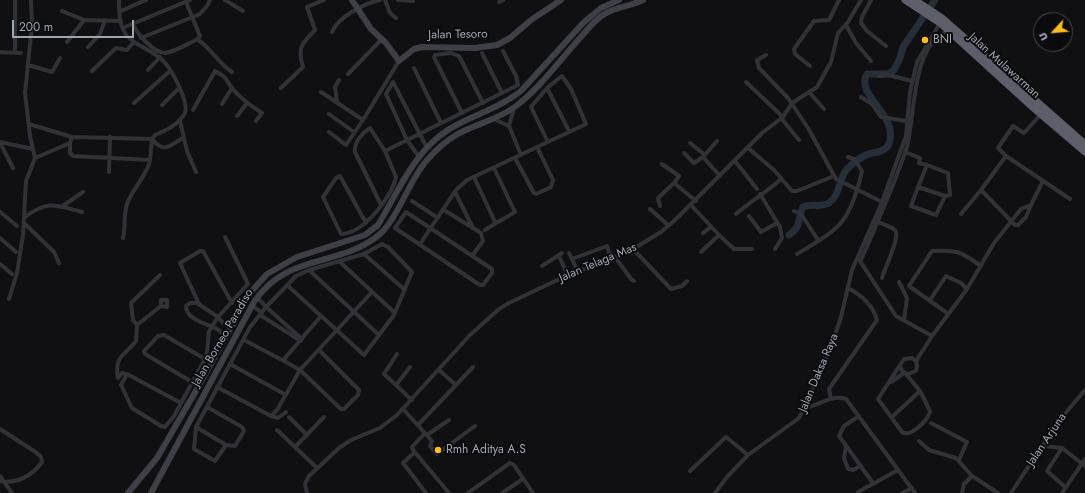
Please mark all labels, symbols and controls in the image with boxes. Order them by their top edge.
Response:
scale bar [14,12,136,38]
north arrow [1033,12,1073,52]
text: 200 m [19,18,53,36]
street label: Jalan Tesoro [428,27,488,43]
street label: Jalan Mulawarman [965,30,1043,102]
text: U [1034,30,1052,44]
place label: BNI [933,33,952,47]
marker: BNI [920,35,930,45]
street label: Jalan Telaga Mas [557,240,639,286]
street label: Jalan Borneo Paradiso [189,287,257,389]
street label: Jalan Daksa Raya [796,332,842,414]
street label: Jalan Arjuna [1024,411,1070,469]
place label: Rmh Aditya A.S [446,443,526,457]
marker: Rmh Aditya A.S [433,445,443,455]

